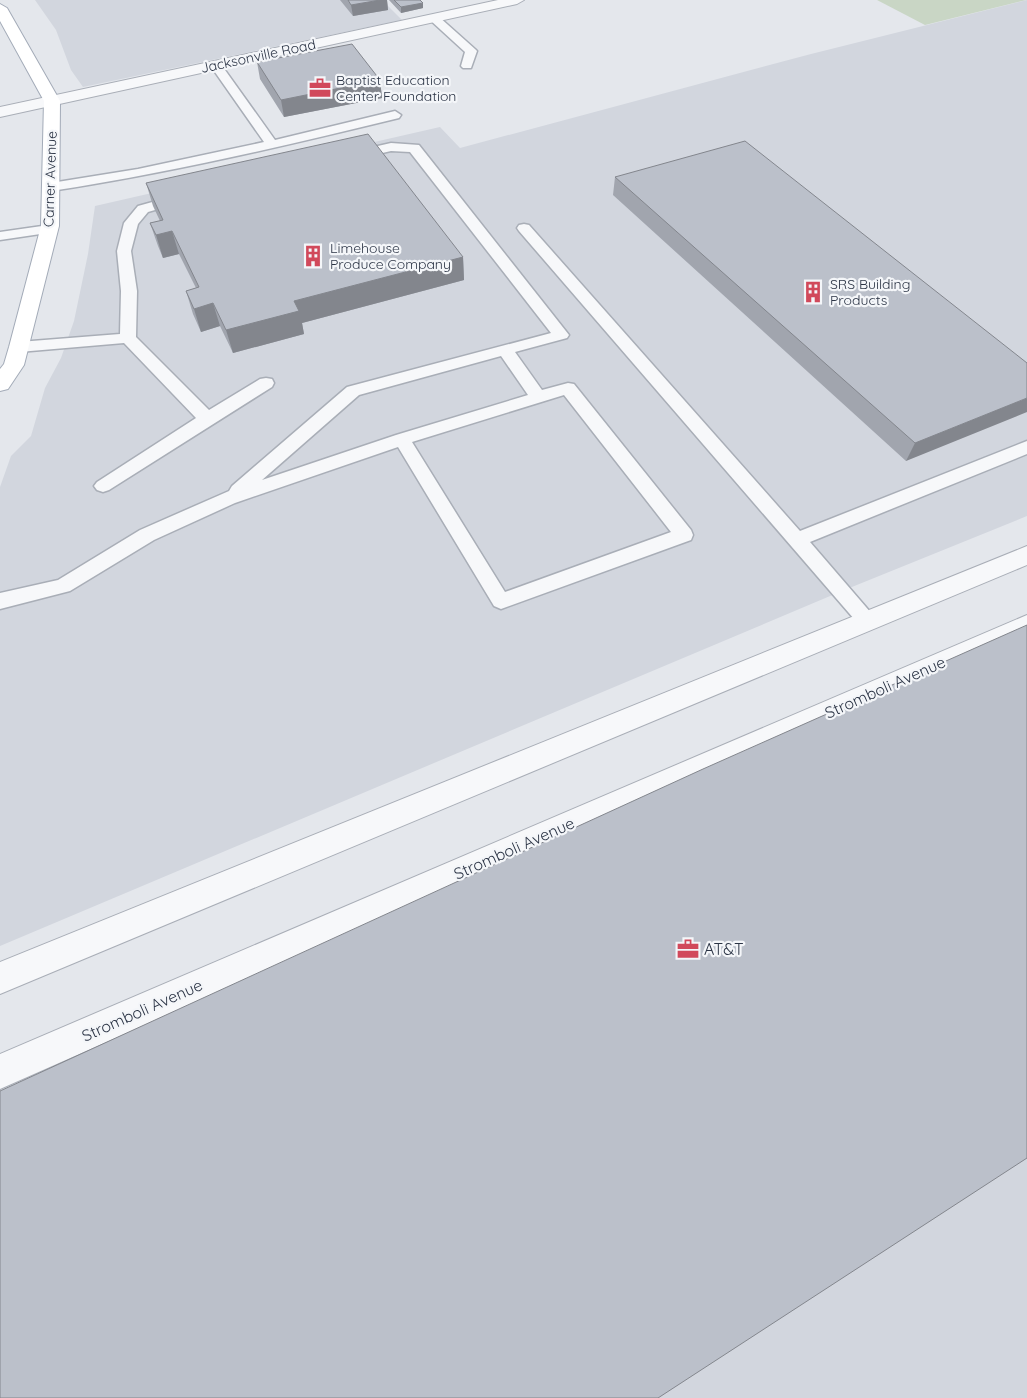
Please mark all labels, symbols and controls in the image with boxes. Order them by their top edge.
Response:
street label: Jacksonville Road [199,35,317,77]
place label: Baptist Education Center Foundation [336,71,456,105]
office icon: Baptist Education Center Foundation [307,75,333,101]
street label: Carner Avenue [39,131,61,227]
place label: Limehouse Produce Company [330,239,451,273]
building icon: Limehouse Produce Company [300,243,326,269]
place label: SRS Building Products [830,275,910,309]
building icon: SRS Building Products [800,279,826,305]
street label: Stromboli Avenue [822,651,948,723]
street label: Stromboli Avenue [451,812,577,884]
office icon: AT&T [675,936,701,962]
place label: AT&T [704,939,744,959]
street label: Stromboli Avenue [79,974,205,1046]

